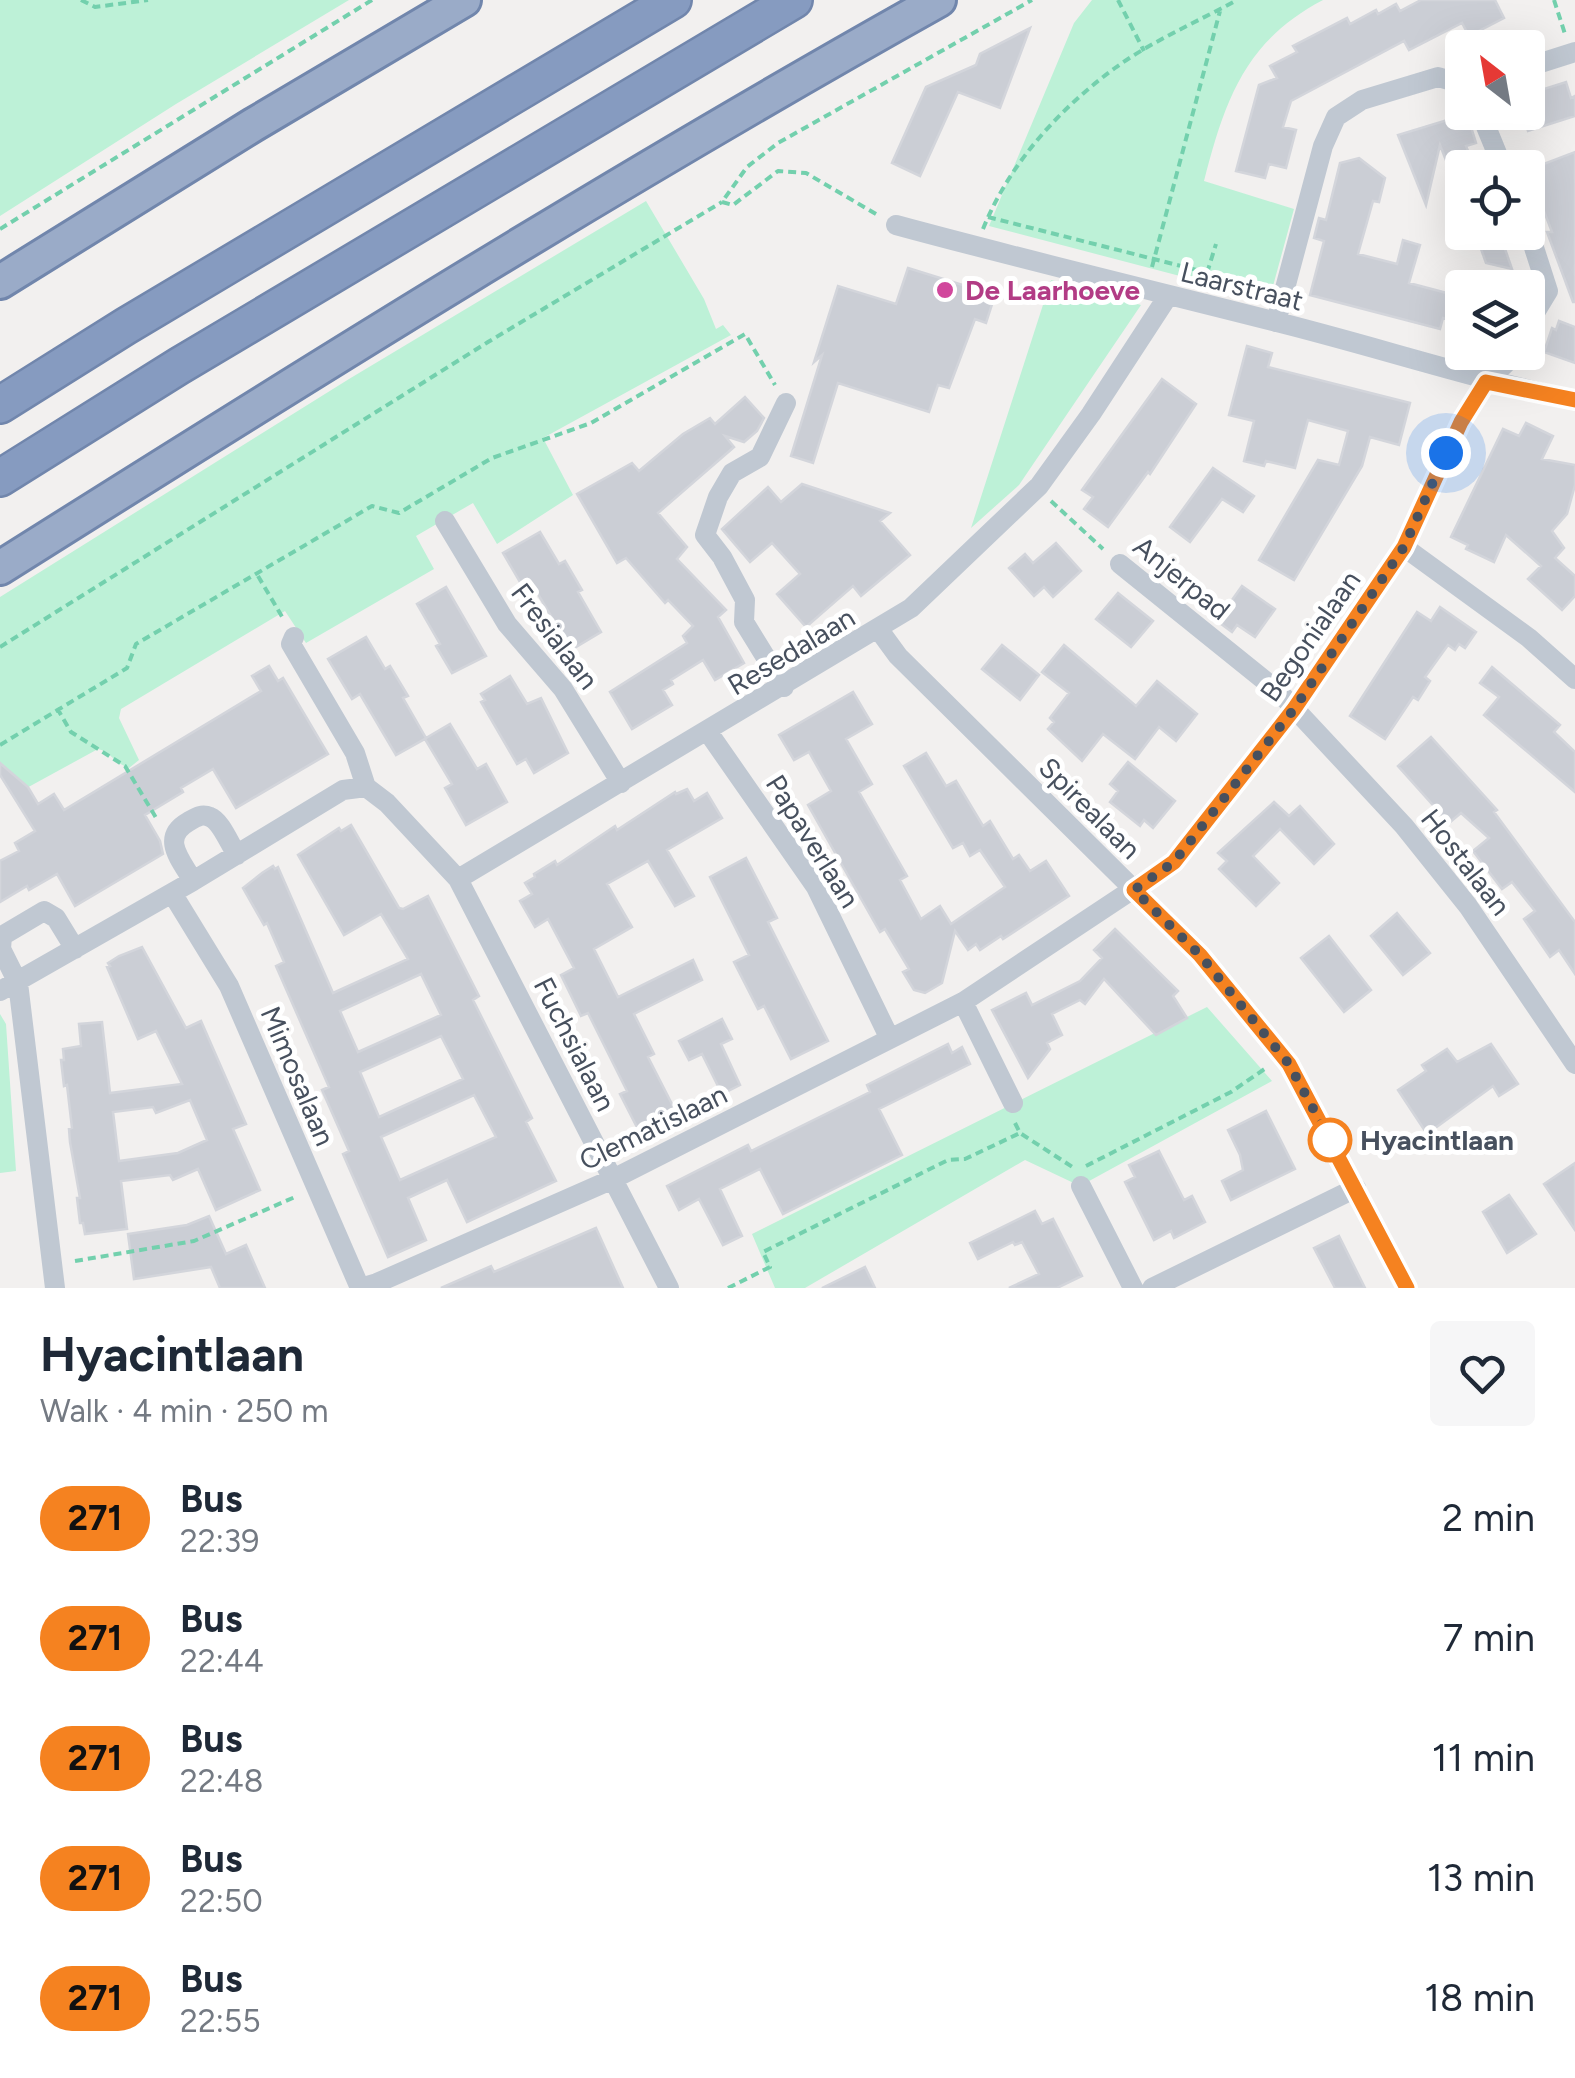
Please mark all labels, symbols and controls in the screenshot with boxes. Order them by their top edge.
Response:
north arrow [1445,30,1545,130]
map controls [1445,30,1545,370]
button: locate [1445,150,1545,250]
street label: Laarstraat [1177,254,1307,318]
button: layers [1445,270,1545,370]
place label: De Laarhoeve [965,273,1140,307]
marker: De Laarhoeve [934,279,956,301]
your location [1421,428,1471,478]
street label: Anjerpad [1127,529,1237,627]
street label: Begonialaan [1253,564,1367,708]
street label: Fresialaan [504,576,606,696]
street label: Resedalaan [721,600,861,702]
street label: Spirealaan [1032,750,1148,866]
street label: Papaverlaan [759,768,867,914]
street label: Hostalaan [1414,802,1518,922]
street label: Fuchsialaan [527,971,623,1117]
street label: Mimosalaan [253,1001,343,1151]
street label: Clematislaan [574,1077,732,1177]
marker: Hyacintlaan [1309,1119,1351,1161]
place label: Hyacintlaan [1360,1123,1514,1157]
button: heart [1430,1321,1535,1426]
text: Hyacintlaan [40,1325,304,1383]
text: Walk · 4 min · 250 m [40,1392,328,1430]
text: Bus [180,1476,243,1522]
text: 2 min [1442,1495,1535,1541]
text: 271 [68,1497,122,1539]
text: 22:39 [180,1522,259,1560]
text: Bus [180,1596,243,1642]
text: 7 min [1443,1615,1535,1661]
text: 271 [68,1617,122,1659]
text: 22:44 [180,1642,264,1680]
text: Bus [180,1716,243,1762]
text: 11 min [1432,1735,1535,1781]
text: 271 [68,1737,122,1779]
text: 22:48 [180,1762,263,1800]
text: Bus [180,1836,243,1882]
text: 13 min [1427,1855,1535,1901]
text: 271 [68,1857,122,1899]
text: 22:50 [180,1882,263,1920]
text: Bus [180,1956,243,2002]
text: 18 min [1424,1975,1535,2021]
text: 271 [68,1977,122,2019]
text: 22:55 [180,2002,261,2040]

